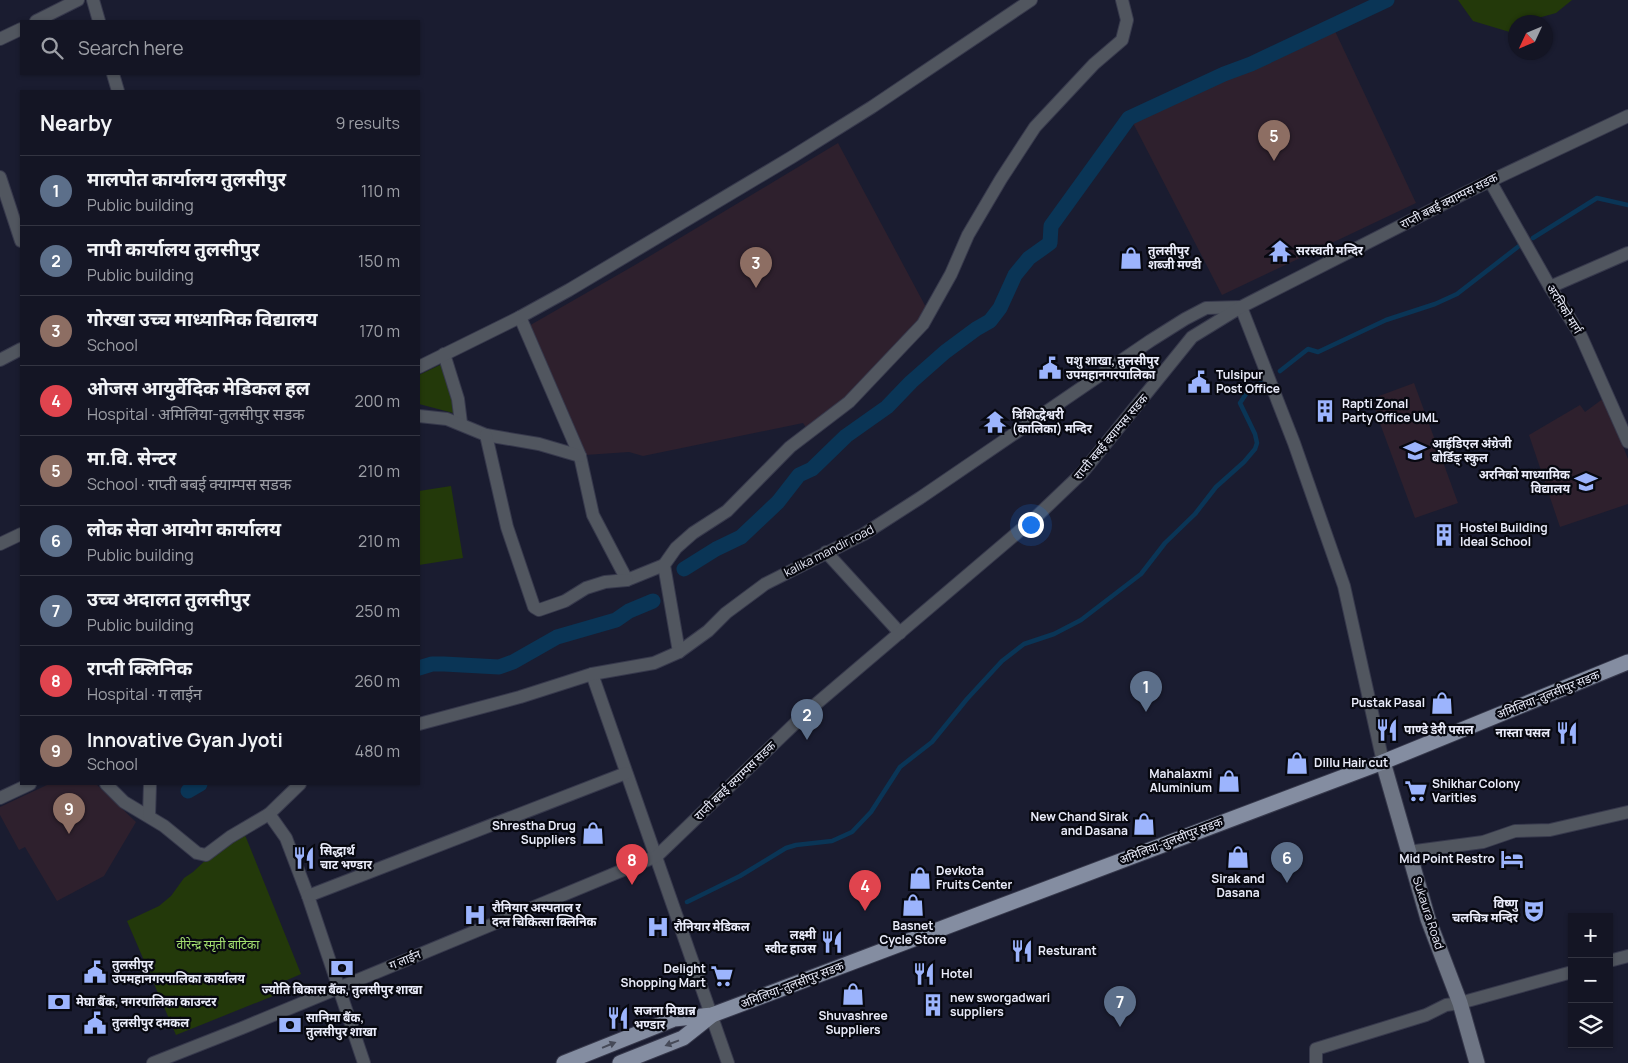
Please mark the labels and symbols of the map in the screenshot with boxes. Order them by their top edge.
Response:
north arrow [1508,15,1553,60]
pin: 5 [1258,120,1290,161]
street label: राप्ती बबई क्याम्पस सडक [1397,168,1501,233]
temple icon: सरस्वती मन्दिर [1267,238,1293,264]
place label: तुलसीपुर शब्जी मण्डी [1148,242,1202,273]
place label: सरस्वती मन्दिर [1296,242,1364,259]
shop icon: तुलसीपुर शब्जी मण्डी [1118,245,1144,271]
pin: 3 [740,247,772,288]
street label: अरनिको मार्ग [1542,281,1587,338]
place label: पशु शाखा, तुलसीपुर उपमहानगरपालिका [1066,352,1160,383]
public building icon: पशु शाखा, तुलसीपुर उपमहानगरपालिका [1037,355,1063,381]
place label: Tulsipur Post Office [1216,366,1280,397]
public building icon: Tulsipur Post Office [1186,369,1212,395]
street label: राप्ती बबई क्याम्पस सडक [1070,389,1152,483]
place label: Rapti Zonal Party Office UML [1342,395,1439,426]
building icon: Rapti Zonal Party Office UML [1312,398,1338,424]
place label: त्रिशिद्धेश्वरी (कालिका) मन्दिर [1012,406,1093,437]
temple icon: त्रिशिद्धेश्वरी (कालिका) मन्दिर [982,409,1008,435]
place label: आईडिएल अंग्रेजी बोर्डिङ् स्कुल [1432,435,1512,467]
school or university icon: आईडिएल अंग्रेजी बोर्डिङ् स्कुल [1402,438,1428,464]
place label: अरनिको माध्यामिक विद्यालय [1479,466,1571,497]
school or university icon: अरनिको माध्यामिक विद्यालय [1573,469,1599,495]
your location [1018,512,1044,538]
place label: Hostel Building Ideal School [1460,519,1548,550]
street label: kalika mandir road [781,521,877,581]
building icon: Hostel Building Ideal School [1431,522,1457,548]
street label: अमिलिया-तुलसीपुर सडक [1494,666,1603,723]
pin: 1 [1130,671,1162,712]
shop icon: Pustak Pasal [1429,690,1455,716]
place label: Pustak Pasal [1351,694,1425,711]
pin: 2 [791,699,823,740]
restaurant icon: पाण्डे डेरी पसल [1374,717,1400,743]
restaurant icon: नास्ता पसल [1554,720,1580,746]
place label: पाण्डे डेरी पसल [1404,721,1475,738]
place label: नास्ता पसल [1496,724,1551,741]
street label: राप्ती बबई क्याम्पस सडक [690,737,780,824]
shop icon: Dillu Hair cut [1284,750,1310,776]
place label: Dillu Hair cut [1314,754,1388,771]
place label: Mahalaxmi Aluminium [1149,765,1212,796]
shop icon: Mahalaxmi Aluminium [1216,768,1242,794]
place label: Shikhar Colony Varities [1432,775,1520,806]
supermarket icon: Shikhar Colony Varities [1403,778,1429,804]
pin: 9 [53,793,85,834]
place label: New Chand Sirak and Dasana [1031,808,1129,839]
shop icon: New Chand Sirak and Dasana [1131,811,1157,837]
street label: अमिलिया-तुलसीपुर सडक [1116,813,1226,868]
place label: Shrestha Drug Suppliers [492,817,576,848]
shop icon: Shrestha Drug Suppliers [580,820,606,846]
place label: सिद्धार्थ चाट भण्डार [320,842,373,873]
pin: 6 [1271,842,1303,883]
pin: 8 [616,844,648,885]
shop icon: Sirak and Dasana [1225,844,1251,870]
restaurant icon: सिद्धार्थ चाट भण्डार [291,845,317,871]
hotel icon: Mid Point Restro [1499,846,1525,872]
place label: Mid Point Restro [1399,850,1495,867]
place label: Devkota Fruits Center [936,862,1013,893]
shop icon: Devkota Fruits Center [907,865,933,891]
pin: 4 [849,870,881,911]
place label: Sirak and Dasana [1211,870,1265,901]
street label: Sukaura Road [1409,874,1448,952]
shop icon: Basnet Cycle Store [900,892,926,918]
place label: विष्णु चलचित्र मन्दिर [1452,895,1519,926]
theatre icon: विष्णु चलचित्र मन्दिर [1521,898,1547,924]
place label: रौनियार अस्पताल र दन्त चिकित्सा क्लिनिक [492,899,598,930]
hospital icon: रौनियार अस्पताल र दन्त चिकित्सा क्लिनिक [462,902,488,928]
hospital icon: रौनियार मेडिकल [645,914,671,940]
place label: Basnet Cycle Store [879,917,947,948]
place label: रौनियार मेडिकल [674,918,751,935]
place label: लक्ष्मी स्वीट हाउस [765,926,817,957]
restaurant icon: लक्ष्मी स्वीट हाउस [819,929,845,955]
park label: वीरेन्द्र स्मृती बाटिका [177,936,260,953]
restaurant icon: Resturant [1009,938,1035,964]
place label: Resturant [1038,942,1097,959]
street label: ग लाईन [386,945,424,974]
bank icon: ज्योति बिकास बैंक, तुलसीपुर शाखा [329,955,355,981]
place label: तुलसीपुर उपमहानगरपालिका कार्यालय [112,956,245,987]
street label: अमिलिया-तुलसीपुर सडक [737,957,847,1012]
public building icon: तुलसीपुर उपमहानगरपालिका कार्यालय [82,959,108,985]
place label: Delight Shopping Mart [621,960,706,991]
restaurant icon: Hotel [911,961,937,987]
supermarket icon: Delight Shopping Mart [709,963,735,989]
place label: Hotel [941,965,973,982]
place label: ज्योति बिकास बैंक, तुलसीपुर शाखा [262,981,423,999]
shop icon: Shuvashree Suppliers [840,981,866,1007]
pin: 7 [1104,986,1136,1027]
bank icon: मेघा बैंक, नगरपालिका काउन्टर [46,989,72,1015]
place label: new sworgadwari suppliers [950,989,1050,1020]
building icon: new sworgadwari suppliers [920,992,946,1018]
place label: मेघा बैंक, नगरपालिका काउन्टर [76,993,217,1010]
place label: सजना मिष्ठान्न भण्डार [634,1002,696,1033]
restaurant icon: सजना मिष्ठान्न भण्डार [605,1005,631,1031]
place label: Shuvashree Suppliers [818,1007,888,1038]
place label: सानिमा बैंक, तुलसीपुर शाखा [306,1009,377,1041]
public building icon: तुलसीपुर दमकल [82,1010,108,1036]
bank icon: सानिमा बैंक, तुलसीपुर शाखा [277,1012,303,1038]
place label: तुलसीपुर दमकल [112,1014,190,1032]
one-way arrow [664,1039,679,1047]
one-way arrow [602,1041,617,1049]

